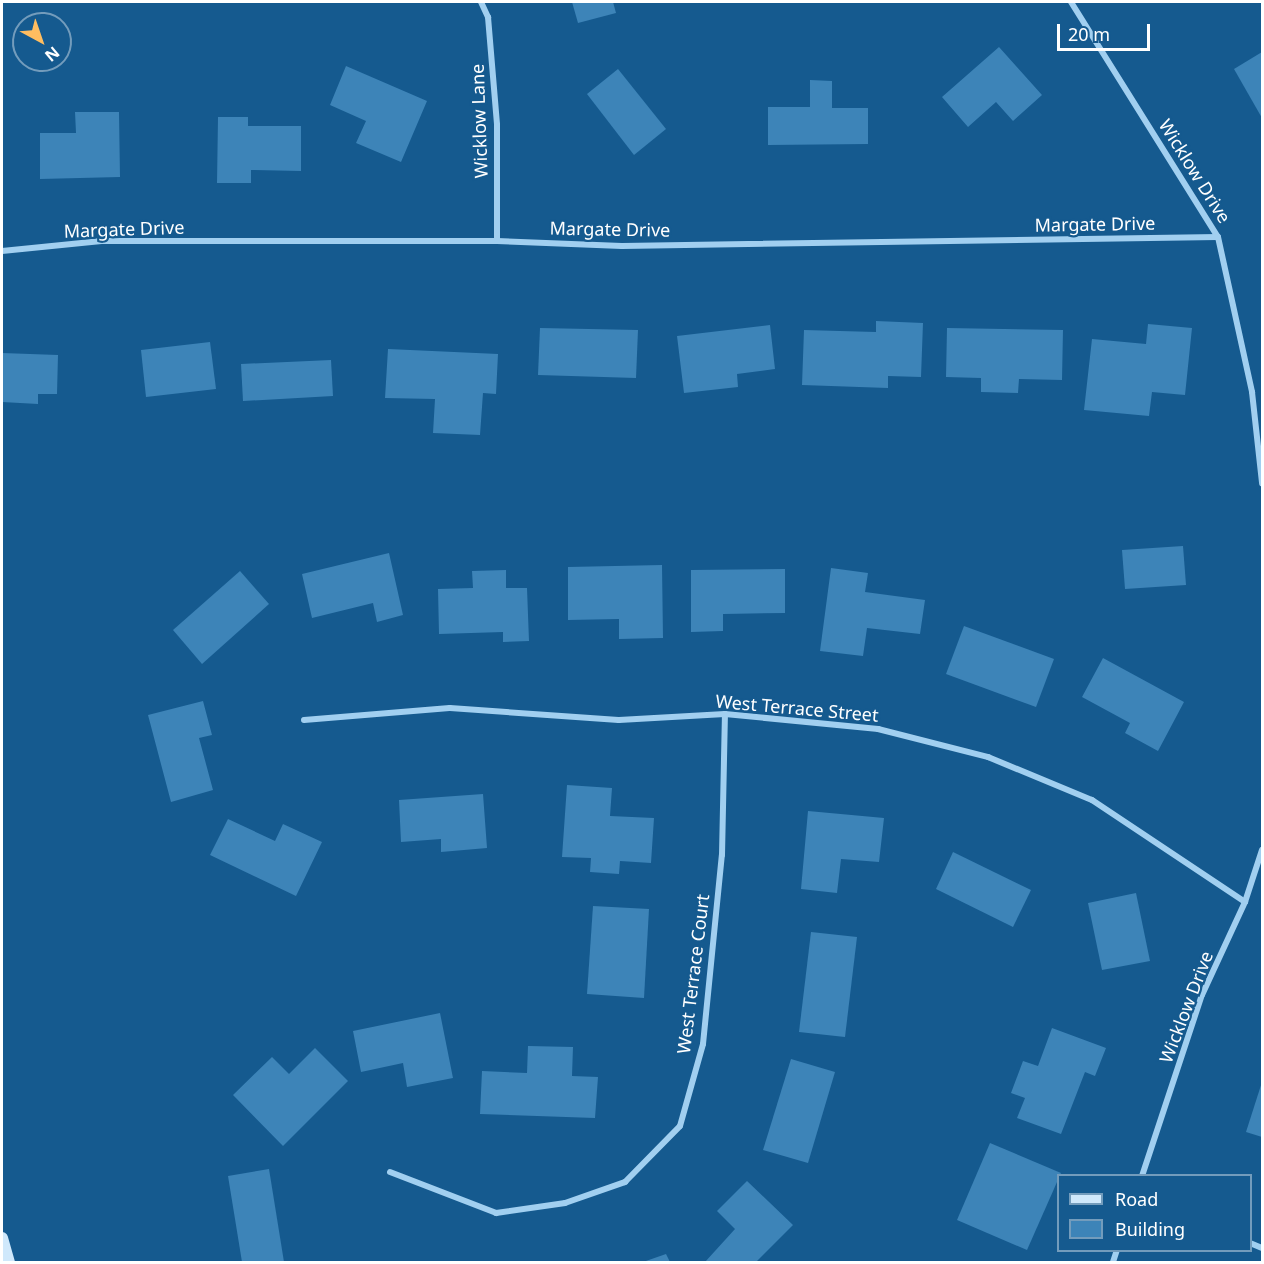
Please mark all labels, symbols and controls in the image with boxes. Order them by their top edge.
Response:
north arrow [12,12,72,72]
scale bar [1060,12,1153,50]
text: 20 m [1068,22,1110,46]
text: N [40,42,64,67]
street label: Wicklow Lane [466,63,492,179]
street label: Wicklow Drive [1155,115,1235,227]
street label: Margate Drive [1034,212,1156,236]
street label: Margate Drive [63,216,185,242]
street label: Margate Drive [549,217,671,241]
street label: West Terrace Street [715,690,879,726]
street label: West Terrace Court [672,893,714,1055]
street label: Wicklow Drive [1155,948,1217,1066]
legend [1057,1174,1252,1252]
text: Road [1115,1187,1158,1211]
text: Building [1115,1217,1185,1241]

